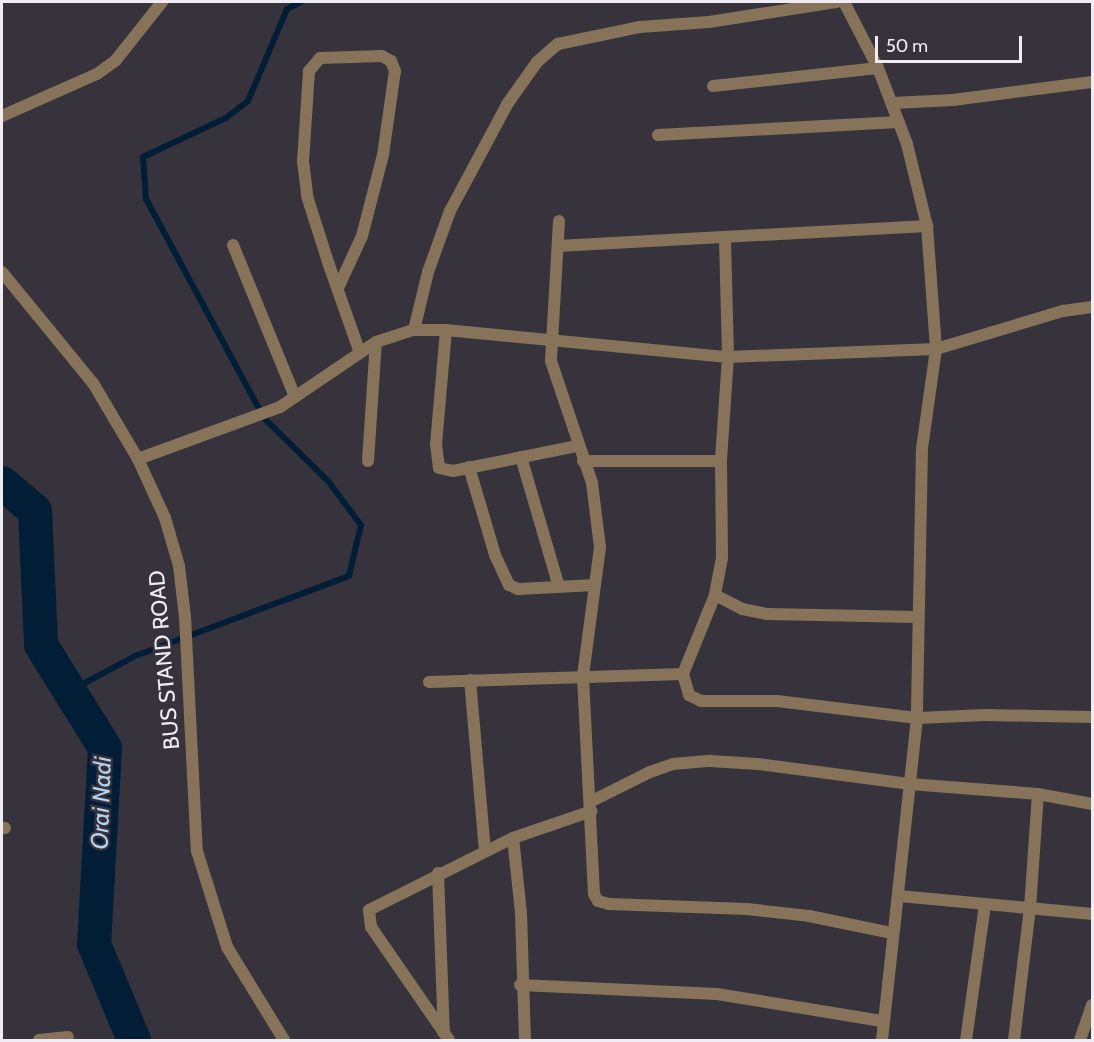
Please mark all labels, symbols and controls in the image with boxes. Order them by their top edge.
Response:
scale bar [878,24,1025,62]
text: 50 m [886,35,928,57]
street label: BUS STAND ROAD [143,569,185,751]
water label: Orai Nadi [85,756,117,850]

